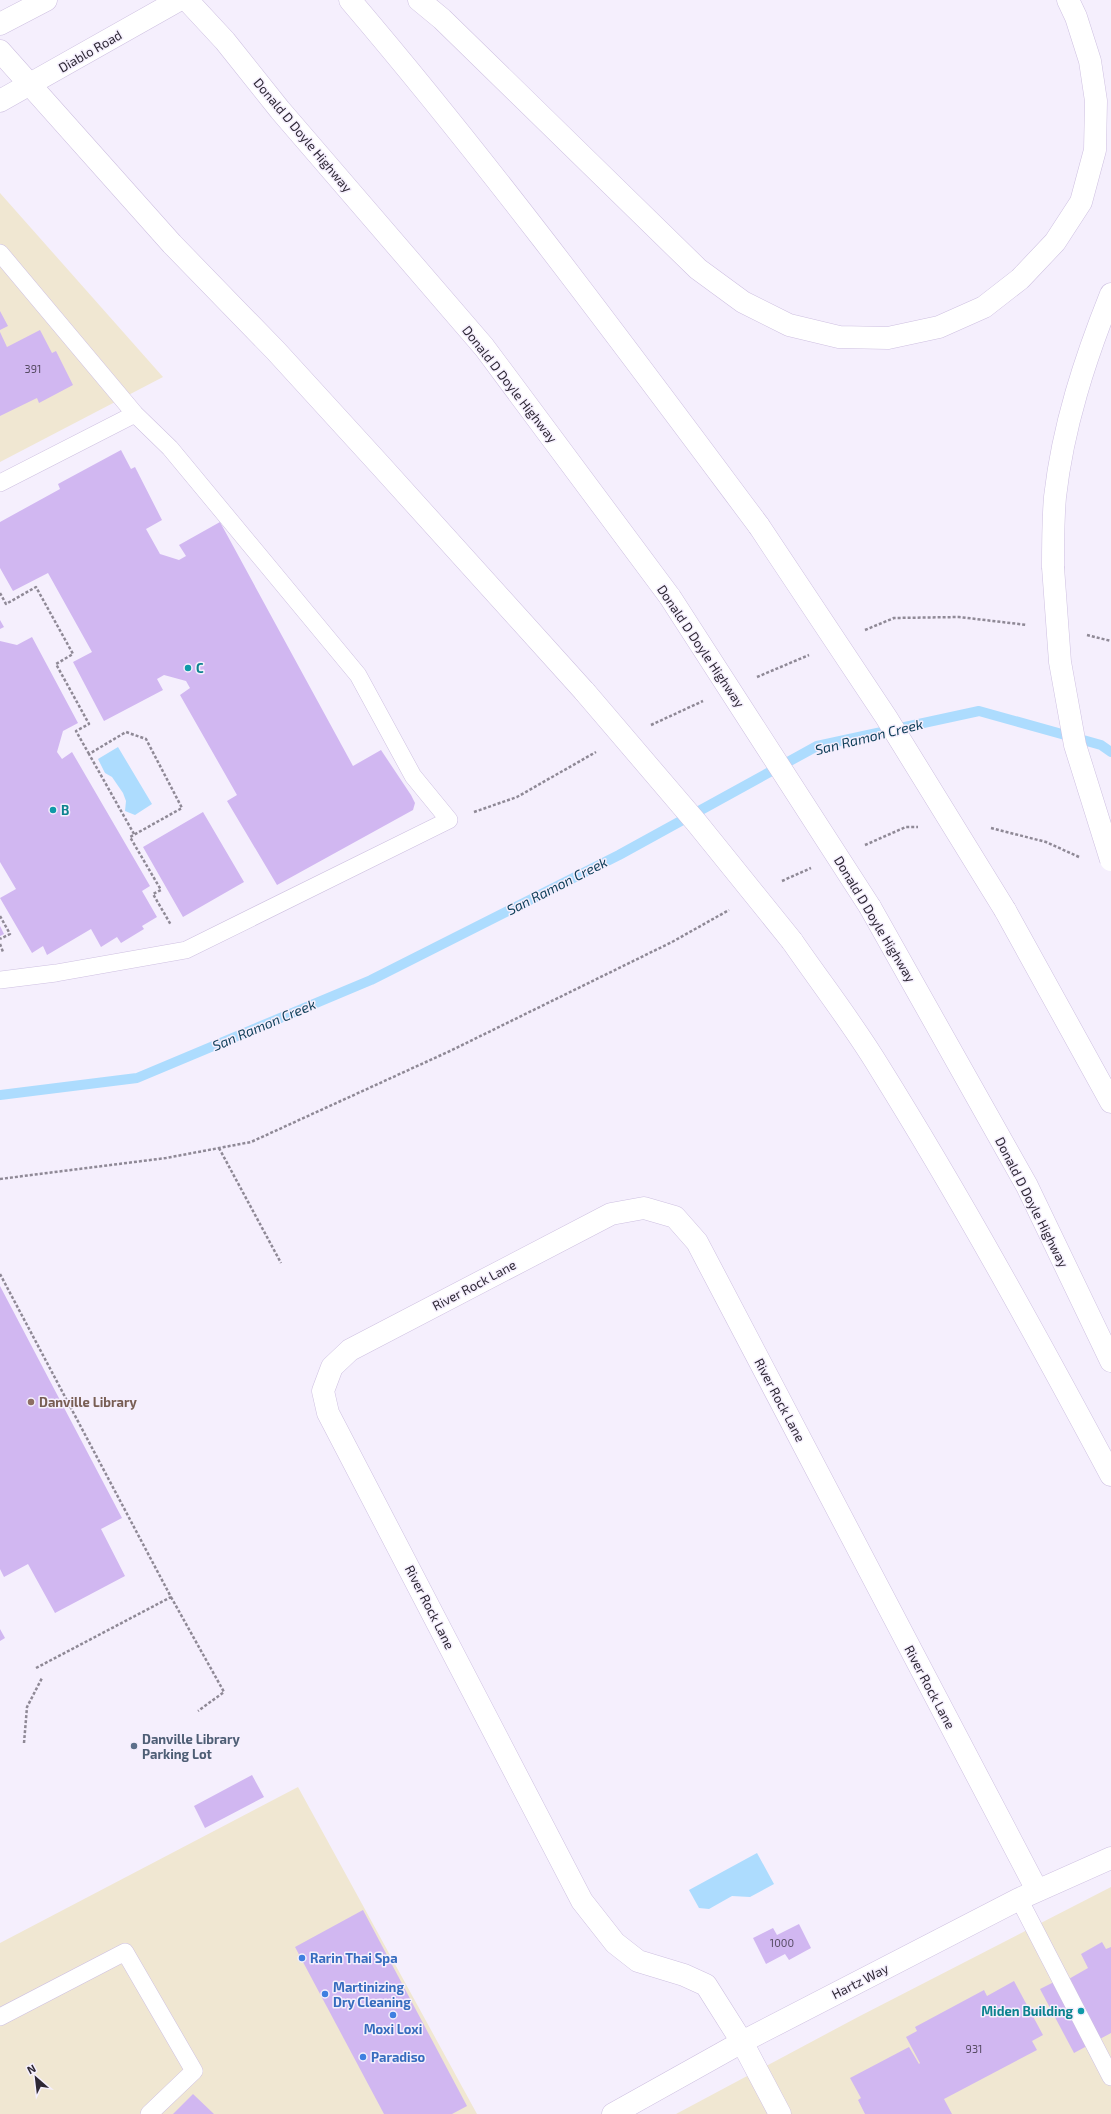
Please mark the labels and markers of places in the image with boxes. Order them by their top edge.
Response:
place label: C [196,660,204,676]
marker: C [183,663,193,673]
place label: B [61,802,69,818]
marker: B [48,805,58,815]
place label: Danville Library [39,1394,137,1410]
marker: Danville Library [26,1397,36,1407]
place label: Danville Library Parking Lot [142,1731,240,1762]
marker: Danville Library Parking Lot [129,1741,139,1751]
place label: Rarin Thai Spa [310,1950,398,1966]
marker: Rarin Thai Spa [297,1953,307,1963]
place label: Martinizing Dry Cleaning [333,1979,411,2010]
marker: Martinizing Dry Cleaning [320,1989,330,1999]
place label: Miden Building [981,2003,1073,2019]
marker: Miden Building [1076,2006,1086,2016]
marker: Moxi Loxi [388,2010,398,2020]
place label: Moxi Loxi [364,2021,422,2037]
place label: Paradiso [371,2049,426,2065]
marker: Paradiso [358,2052,368,2062]

